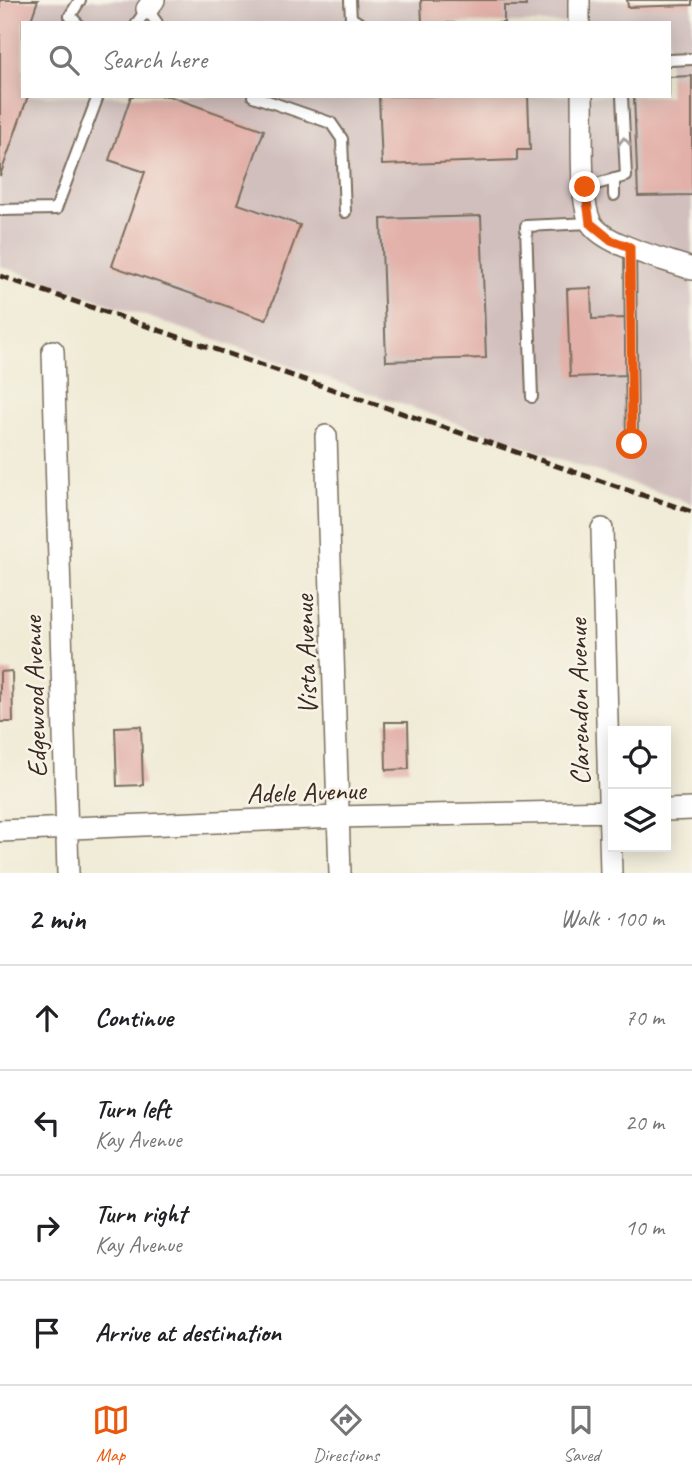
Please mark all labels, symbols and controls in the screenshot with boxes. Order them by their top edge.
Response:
search box [21,21,671,98]
icon: search [45,41,83,79]
text: Search here [101,43,207,76]
one-way arrow [617,136,632,147]
route end [569,171,600,202]
route start [616,428,647,459]
street label: Vista Avenue [286,593,325,716]
street label: Edgewood Avenue [14,614,55,778]
street label: Clarendon Avenue [560,616,597,786]
map controls [608,726,671,852]
button: locate [608,726,671,789]
street label: Adele Avenue [246,772,368,811]
button: layers [608,789,671,852]
text: 2 min [28,900,85,938]
text: Walk · 100 m [560,904,664,933]
icon: ahead [28,999,66,1037]
text: Continue [95,1001,173,1034]
text: 70 m [625,1003,664,1032]
text: Turn left [95,1092,170,1125]
icon: left [28,1104,66,1142]
text: 20 m [625,1108,664,1137]
text: Kay Avenue [95,1125,182,1154]
text: Turn right [95,1197,186,1230]
icon: right [28,1209,66,1247]
text: 10 m [625,1213,664,1242]
text: Kay Avenue [95,1230,182,1259]
icon: arrive [28,1314,66,1352]
text: Arrive at destination [95,1316,281,1349]
tab: Map [92,1401,130,1467]
tab: Directions [313,1401,379,1467]
tab: Saved [562,1401,600,1467]

